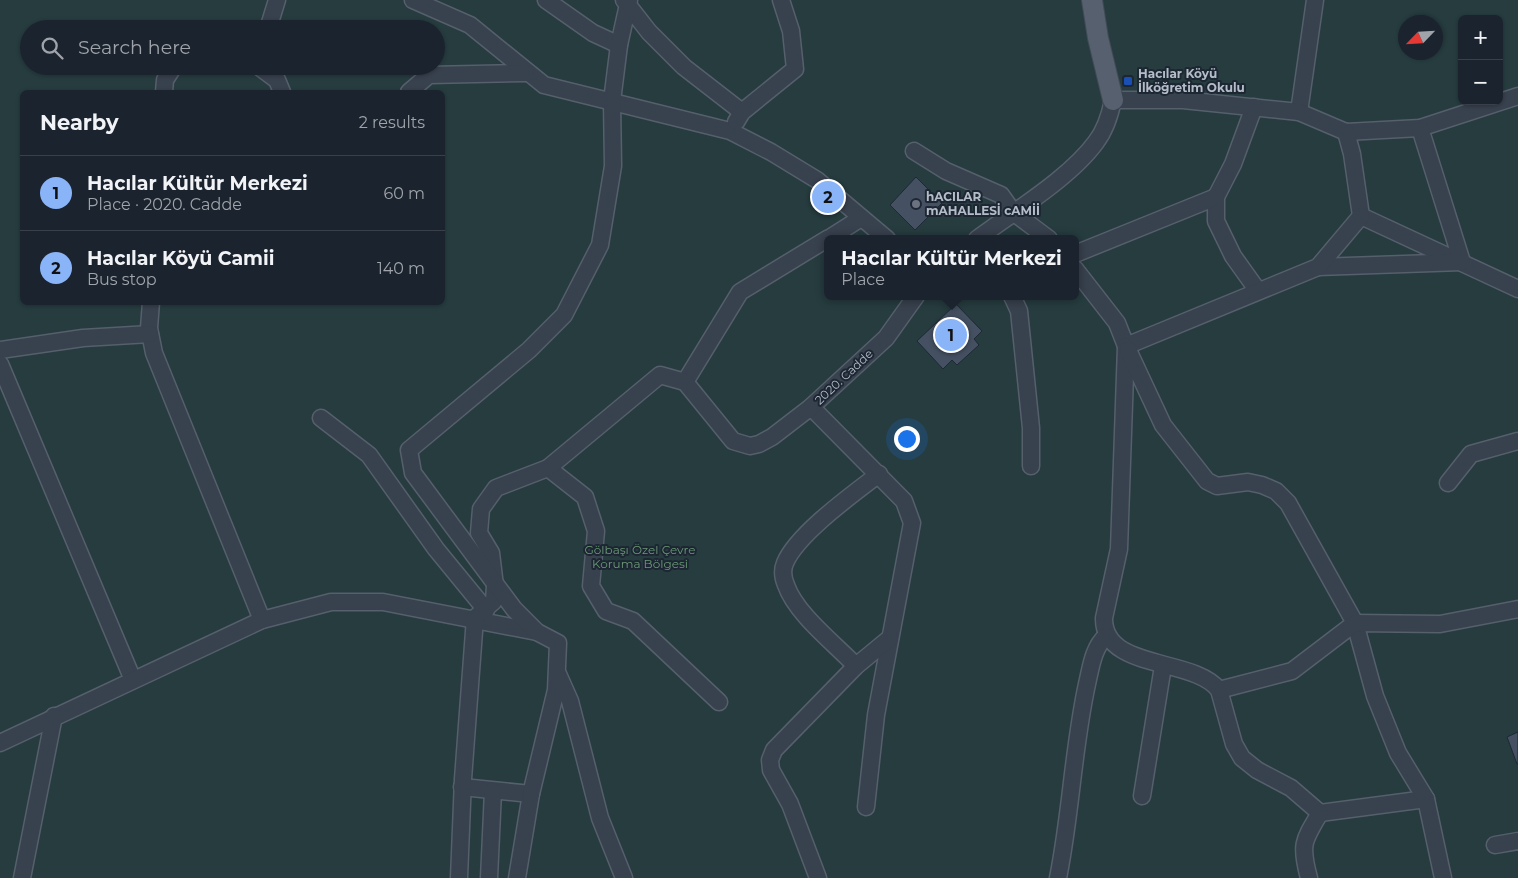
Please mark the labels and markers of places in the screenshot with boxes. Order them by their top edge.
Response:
place label: Hacılar Köyü İlköğretim Okulu [1138,66,1245,95]
marker: Hacılar Köyü İlköğretim Okulu [1122,75,1134,87]
pin: 2 [812,178,844,216]
place label: hACILAR mAHALLESİ cAMİİ [926,189,1040,218]
marker: hACILAR mAHALLESİ cAMİİ [910,198,922,210]
pin: 1 [935,316,967,354]

